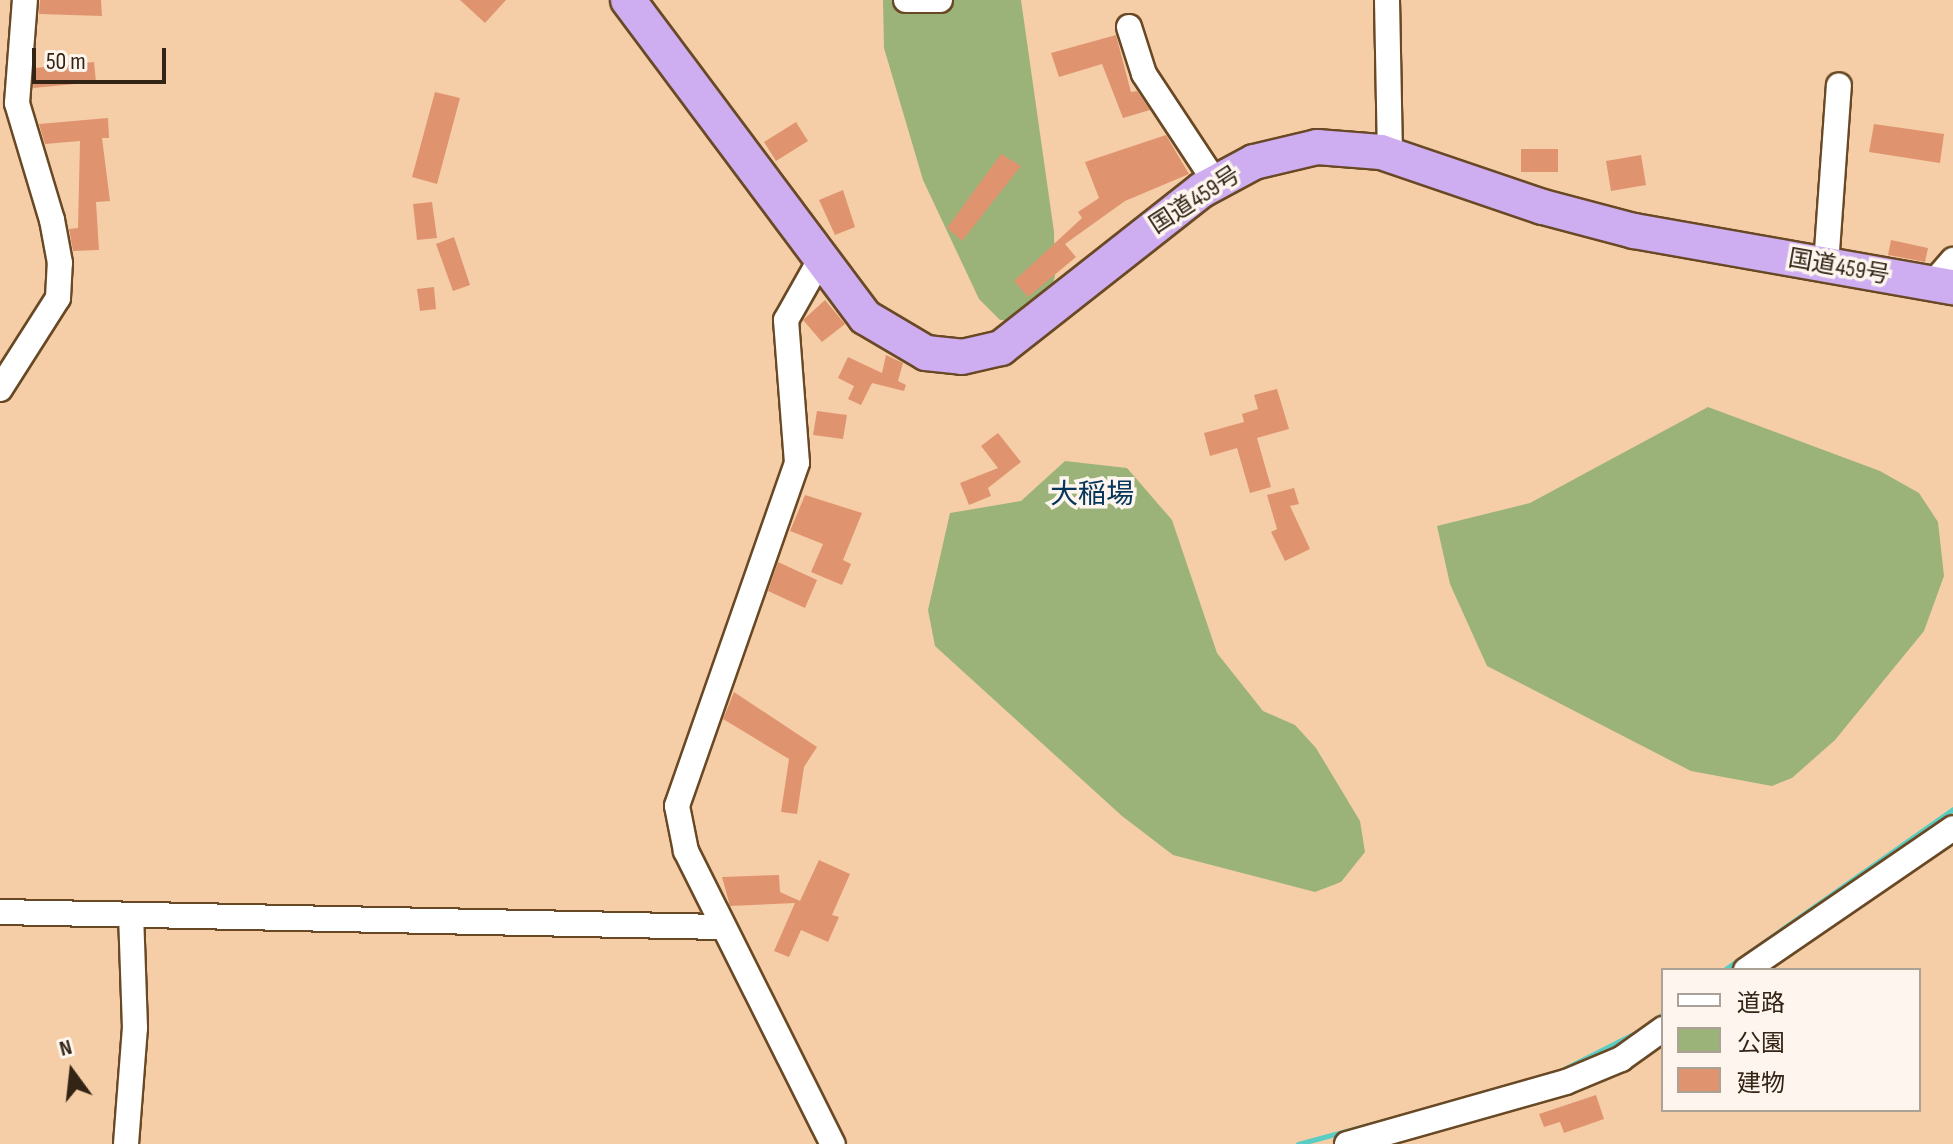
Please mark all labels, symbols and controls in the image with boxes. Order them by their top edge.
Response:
scale bar [36,32,170,82]
text: 50 m [46,47,86,76]
street label: 国道459号 [1144,160,1246,240]
street label: 国道459号 [1786,244,1892,290]
district label: 大稲場 [1050,478,1134,512]
legend [1661,968,1921,1112]
text: 道路 [1737,989,1785,1018]
text: 公園 [1737,1029,1785,1058]
north arrow [32,1032,112,1112]
text: N [56,1034,75,1063]
text: 建物 [1737,1069,1785,1098]

